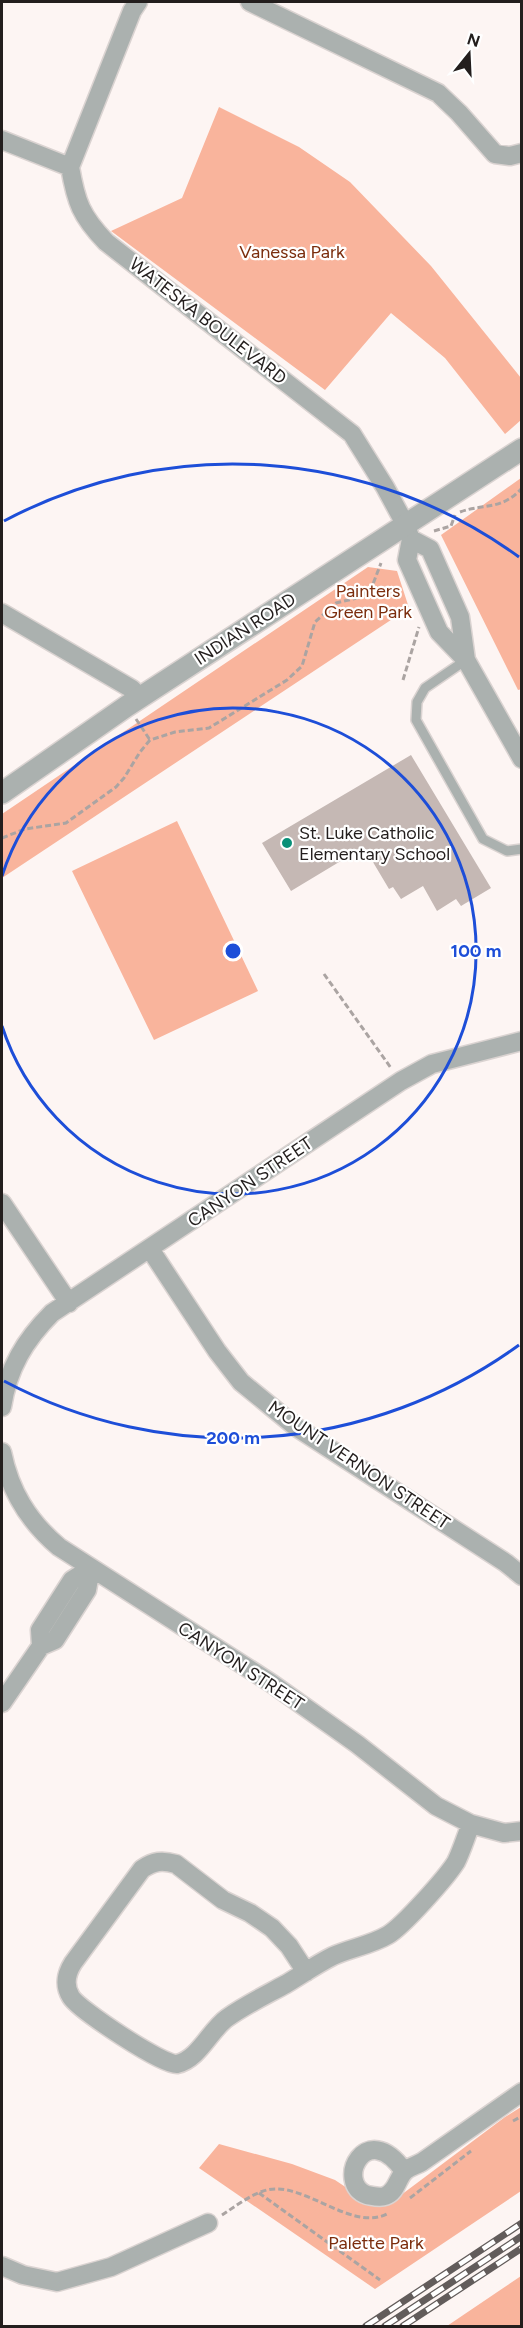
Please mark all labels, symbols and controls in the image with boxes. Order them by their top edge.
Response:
north arrow [439,24,499,84]
text: N [465,29,482,51]
park label: Vanessa Park [239,241,345,263]
street label: WATESKA BOULEVARD [125,253,291,389]
park label: Painters Green Park [324,580,412,623]
street label: INDIAN ROAD [190,588,300,670]
place label: St. Luke Catholic Elementary School [299,822,450,865]
marker: St. Luke Catholic Elementary School [280,836,294,850]
text: 100 m [451,940,501,962]
centre of rings [223,941,243,961]
street label: CANYON STREET [183,1132,317,1232]
street label: MOUNT VERNON STREET [264,1396,454,1534]
text: 200 m [206,1427,260,1449]
street label: CANYON STREET [174,1617,308,1715]
park label: Palette Park [328,2232,424,2254]

